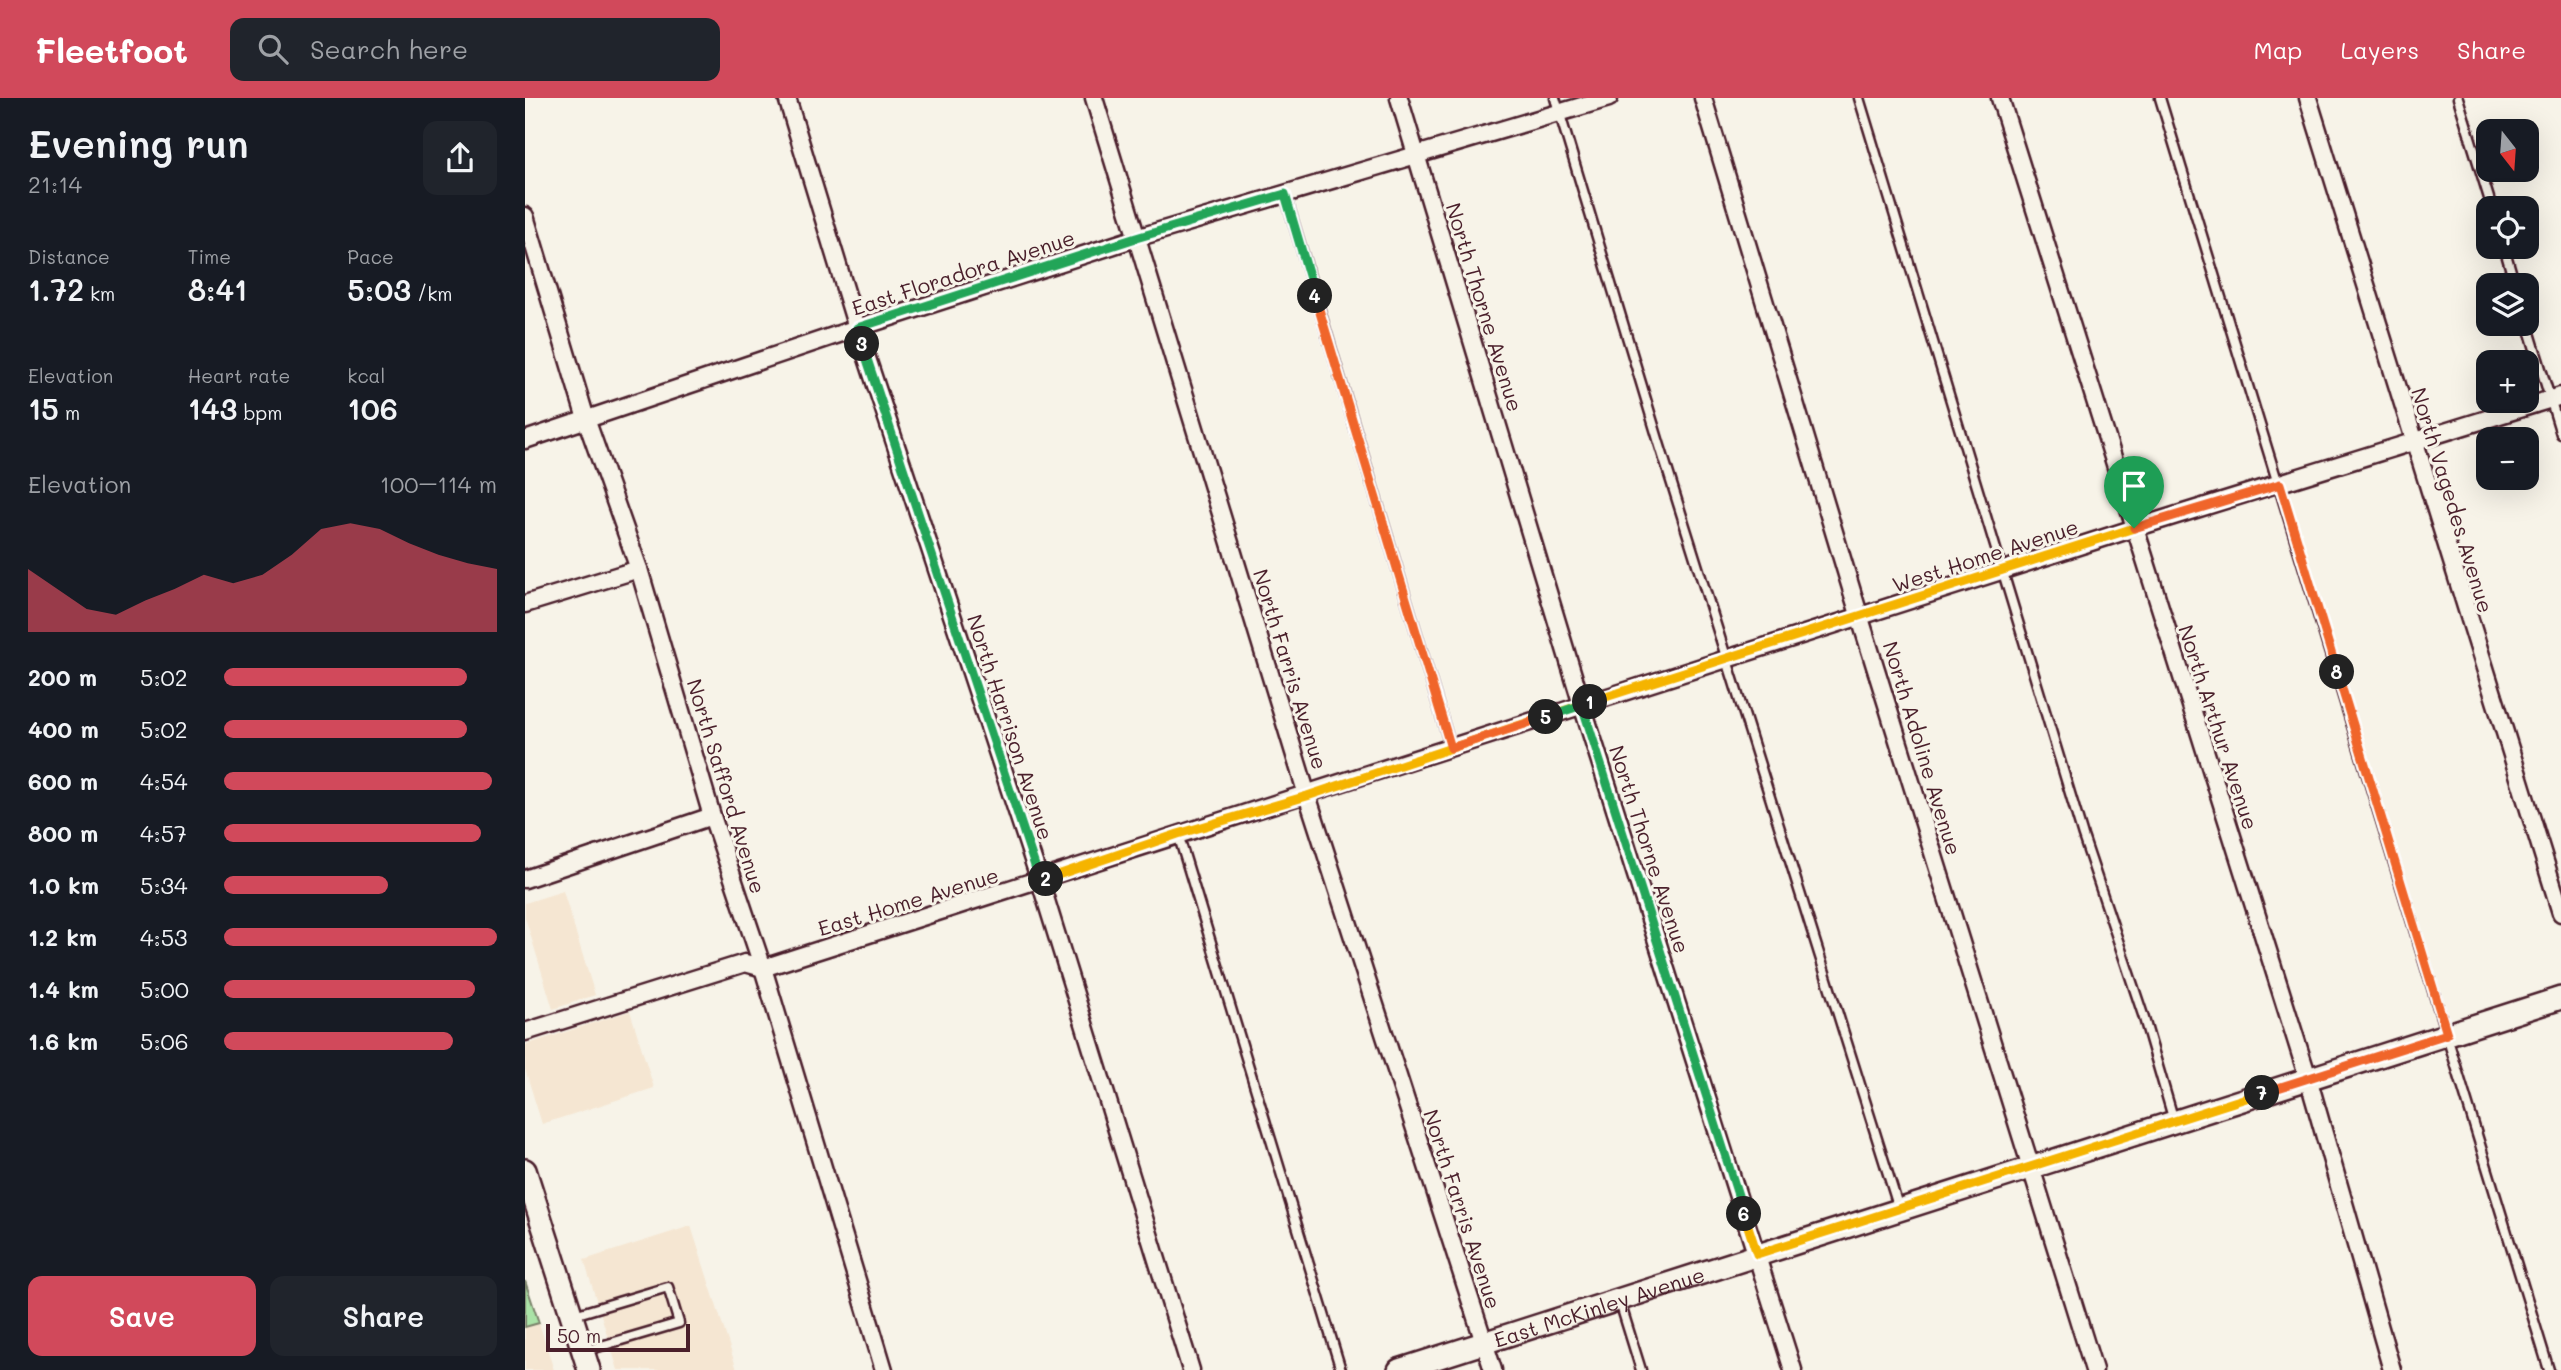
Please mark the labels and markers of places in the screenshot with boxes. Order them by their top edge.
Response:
pin: 4 [1297,278,1333,314]
pin: 3 [845,327,879,362]
pin [2104,456,2164,528]
pin: 8 [2319,654,2354,690]
pin: 1 [1573,684,1607,720]
pin: 5 [1529,700,1563,734]
pin: 2 [1029,862,1063,896]
pin: 7 [2245,1076,2279,1110]
pin: 6 [1727,1196,1761,1232]

